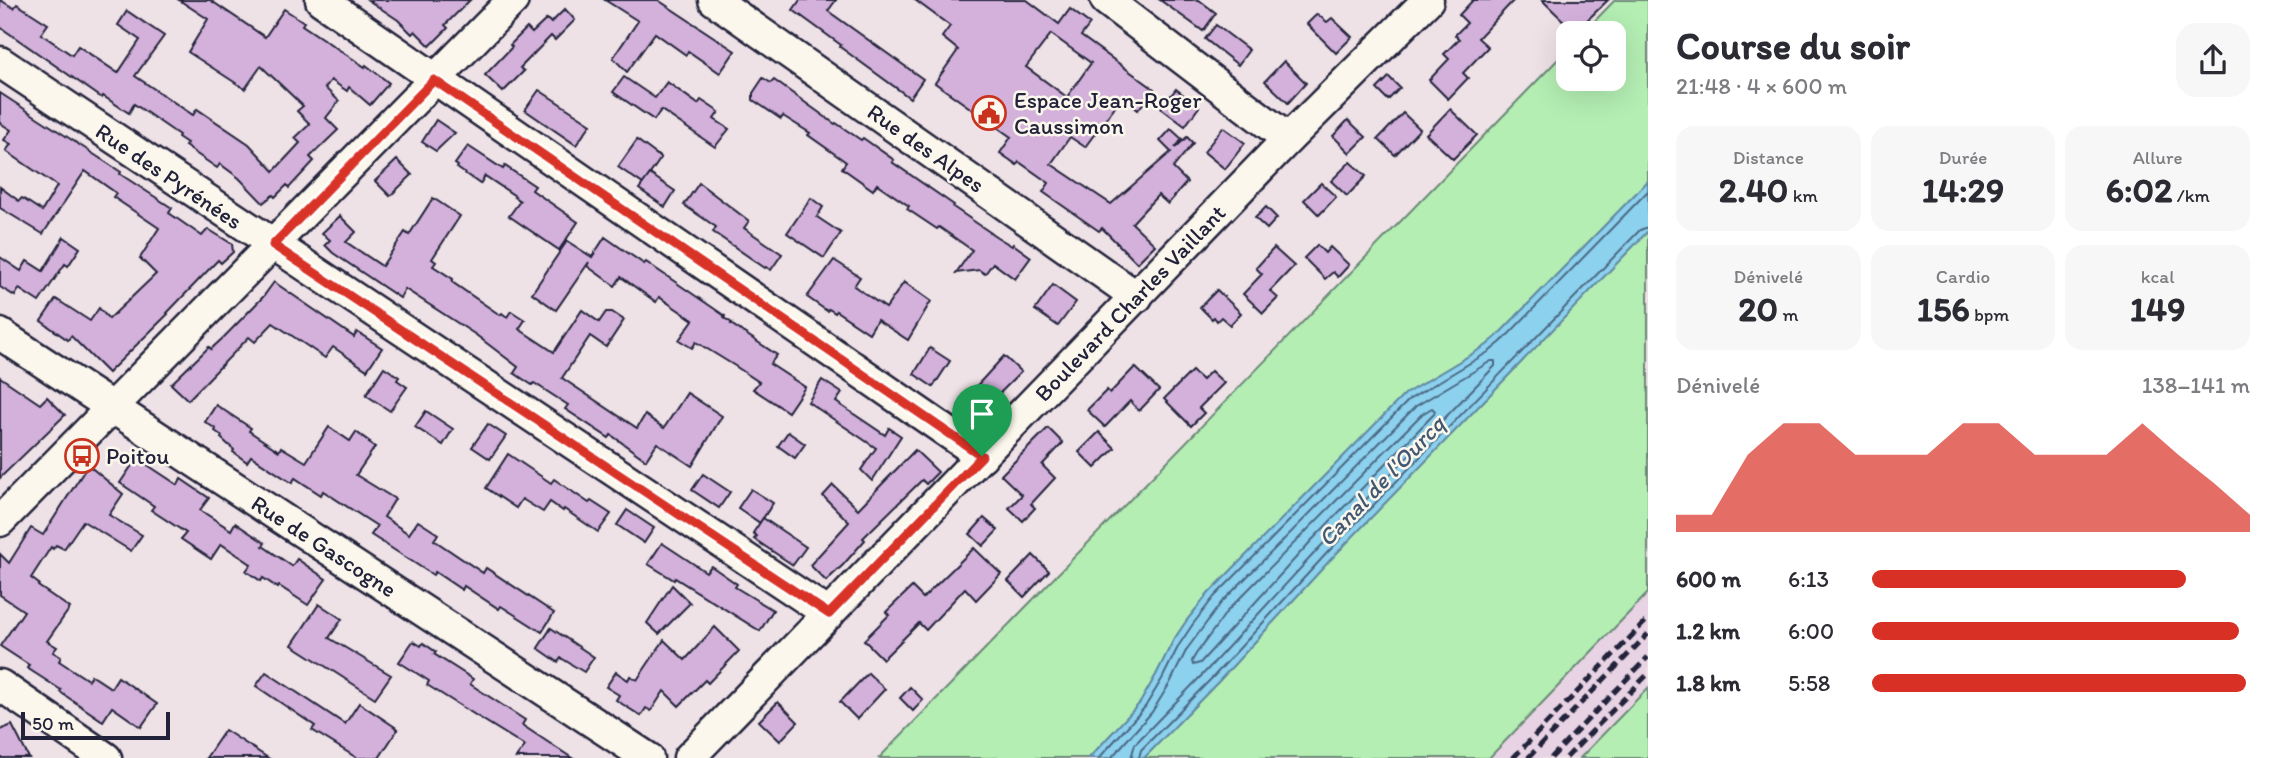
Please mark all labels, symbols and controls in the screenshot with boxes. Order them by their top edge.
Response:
map controls [1556,21,1626,91]
button: locate [1556,21,1626,91]
text: Course du soir [1676,23,1910,69]
button: share [2176,23,2250,97]
text: 21:48 · 4 × 600 m [1676,72,1847,100]
place label: Espace Jean-Roger Caussimon [1014,86,1202,140]
public building icon: Espace Jean-Roger Caussimon [970,94,1008,132]
street label: Rue des Alpes [862,97,990,199]
street label: Rue des Pyrénées [90,117,248,235]
text: Distance [1733,146,1804,169]
text: Durée [1939,146,1987,169]
text: Allure [2133,146,2183,169]
text: 2.40 [1719,169,1788,211]
text: 14:29 [1922,169,2004,211]
text: 6:02 [2105,169,2172,211]
text: km [1788,184,1818,207]
text: /km [2172,184,2210,207]
street label: Boulevard Charles Vaillant [1029,199,1232,407]
text: Dénivelé [1734,265,1803,288]
text: Cardio [1936,265,1990,288]
text: kcal [2141,265,2175,288]
text: 20 [1738,288,1778,330]
text: 156 [1917,288,1970,330]
text: 149 [2130,288,2185,330]
text: m [1778,303,1798,326]
text: bpm [1970,303,2009,326]
text: Dénivelé [1676,371,1760,399]
text: 138–141 m [2142,371,2250,399]
pin [952,384,1012,456]
icon: arrive [963,395,1001,433]
water label: Canal de l'Ourcq [1311,409,1452,552]
bus stop icon: Poitou [63,437,101,475]
place label: Poitou [106,442,169,470]
street label: Rue de Gascogne [246,489,402,603]
text: 600 m [1676,565,1741,593]
text: 6:13 [1788,565,1829,593]
text: 1.2 km [1676,617,1740,645]
text: 6:00 [1788,617,1834,645]
text: 1.8 km [1676,669,1741,697]
text: 5:58 [1788,669,1830,697]
scale bar [21,709,170,741]
text: 50 m [32,712,74,735]

